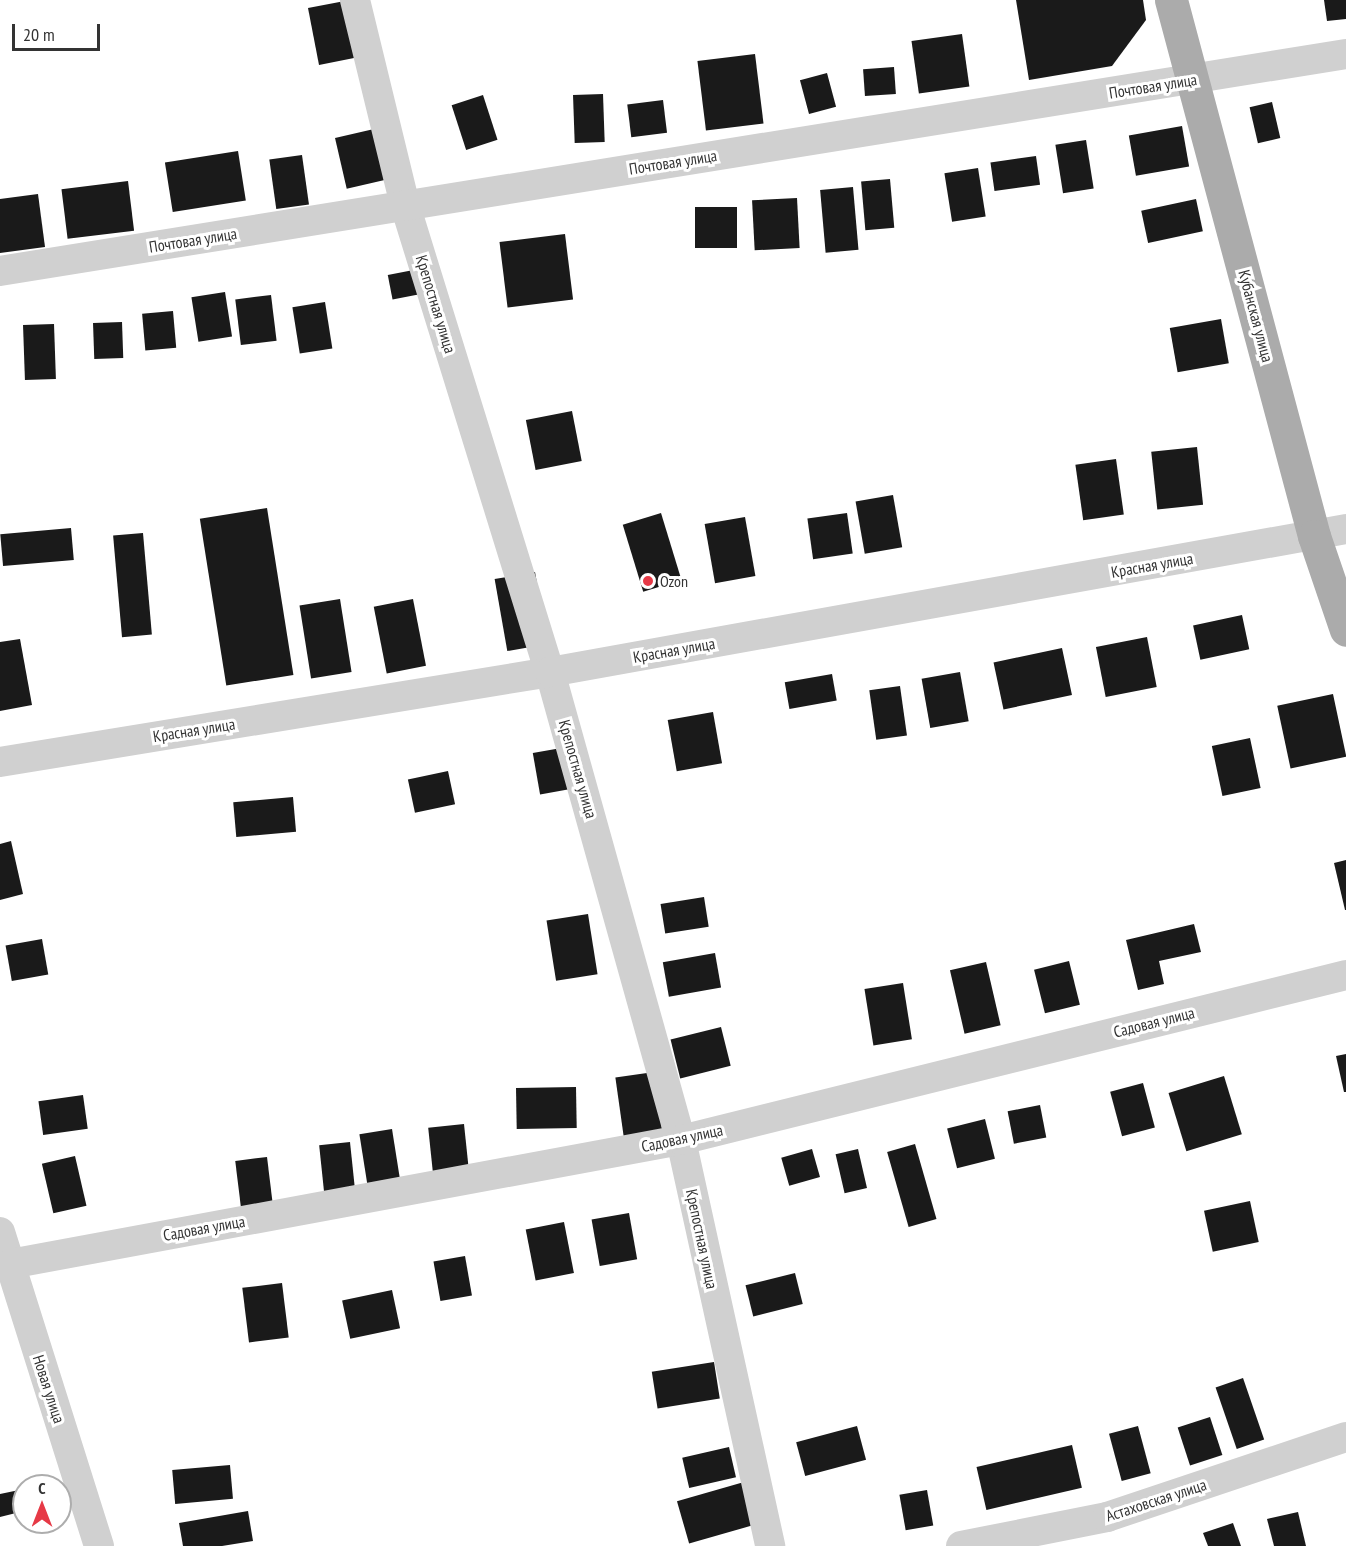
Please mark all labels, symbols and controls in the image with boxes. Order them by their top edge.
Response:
scale bar [15,12,104,50]
text: 20 m [23,23,55,46]
street label: Почтовая улица [1108,70,1198,102]
street label: Почтовая улица [628,146,718,178]
street label: Почтовая улица [148,224,238,256]
street label: Крепостная улица [412,253,460,355]
street label: Кубанская улица [1234,268,1278,364]
street label: Красная улица [1110,548,1194,582]
place label: Ozon [660,571,688,591]
marker: Ozon [641,574,655,588]
street label: Красная улица [632,633,716,667]
street label: Красная улица [152,714,236,746]
street label: Крепостная улица [555,717,601,821]
street label: Садовая улица [1111,1003,1197,1041]
street label: Садовая улица [639,1120,725,1156]
street label: Крепостная улица [682,1187,722,1291]
street label: Садовая улица [162,1211,246,1245]
street label: Новая улица [29,1352,69,1426]
north arrow [12,1474,72,1534]
street label: Астаховская улица [1103,1475,1209,1525]
text: С [38,1478,46,1498]

